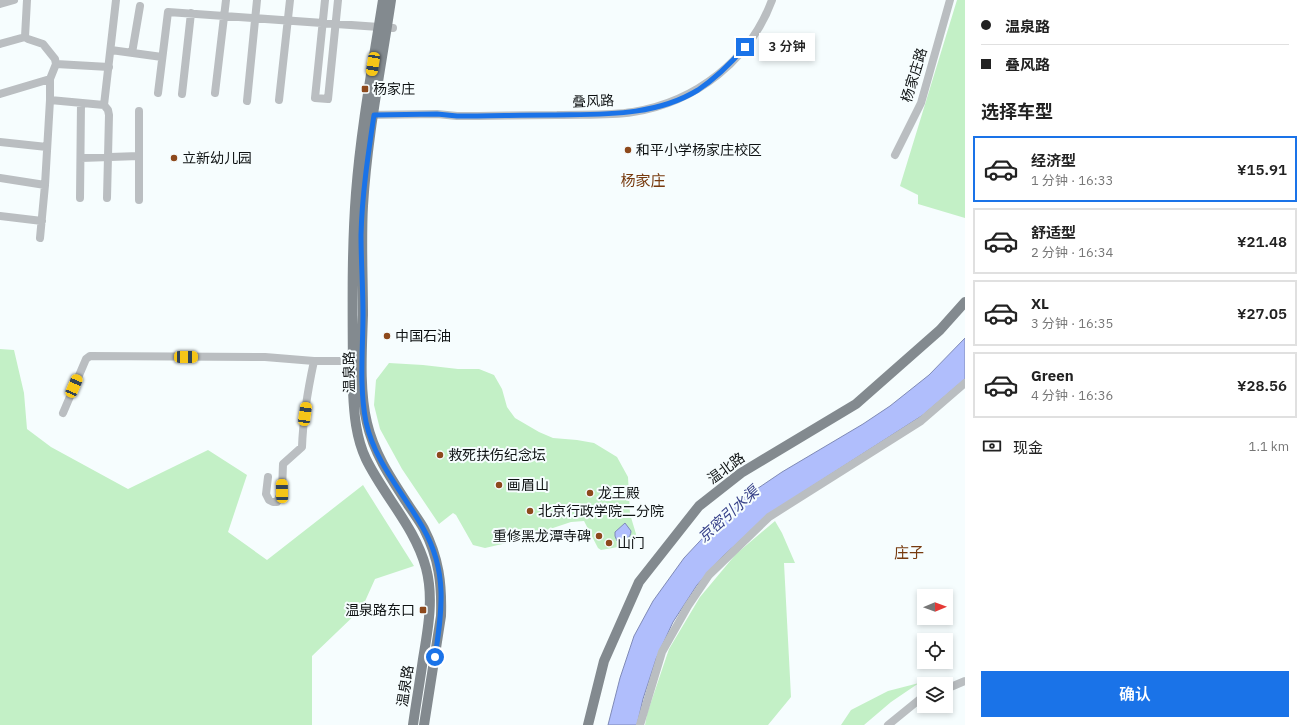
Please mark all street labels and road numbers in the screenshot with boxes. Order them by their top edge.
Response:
street label: 杨家庄路 [897,46,931,104]
street label: 叠风路 [572,91,614,111]
street label: 温泉路 [340,351,358,393]
street label: 温北路 [704,448,748,488]
street label: 温泉路 [393,664,417,708]

